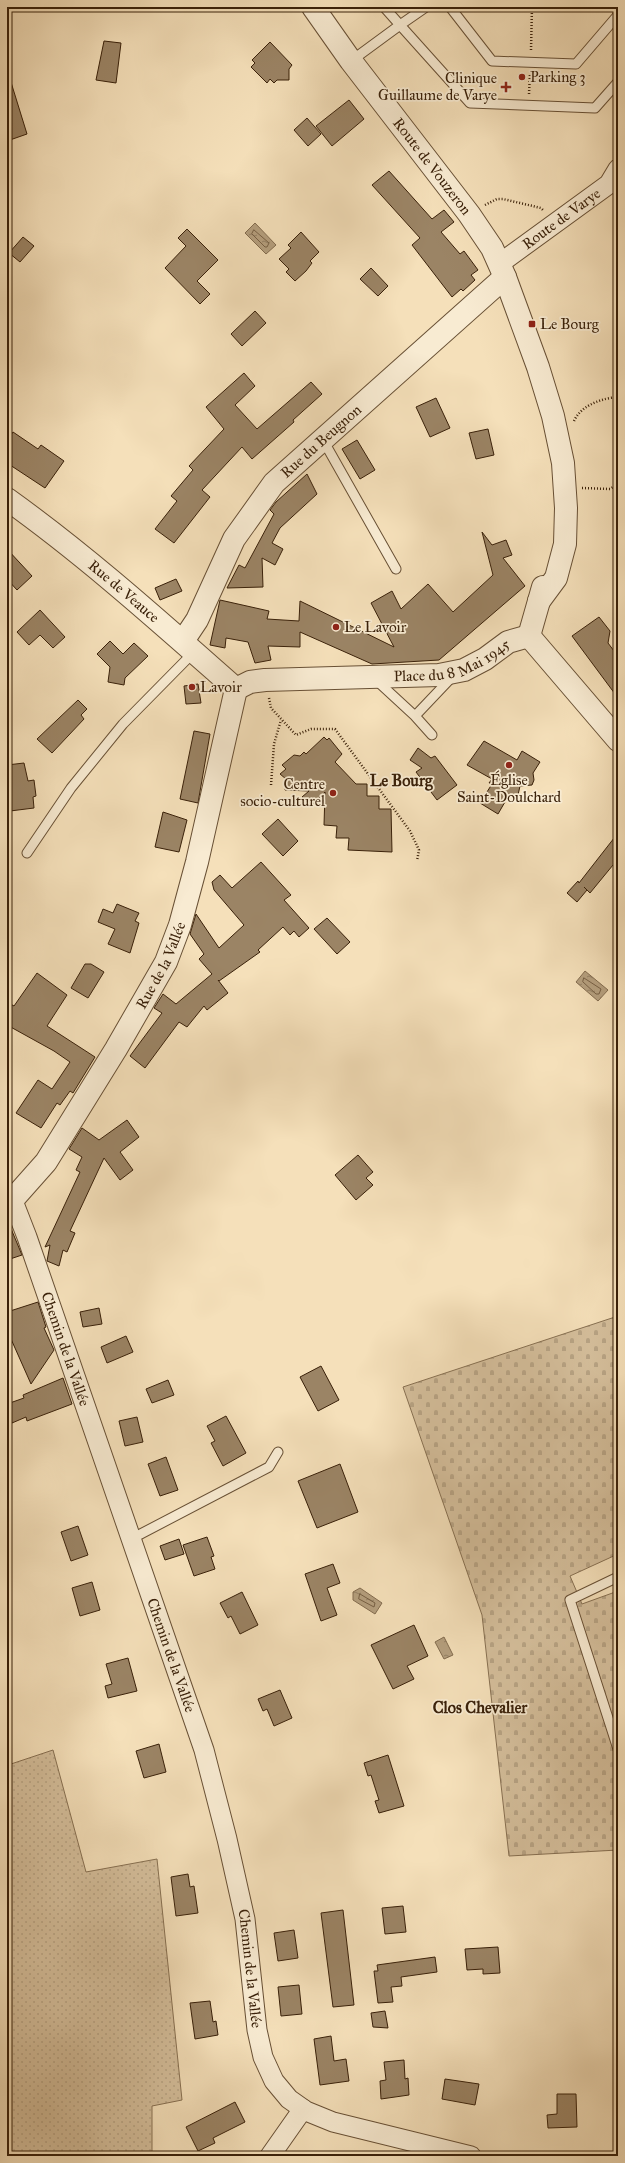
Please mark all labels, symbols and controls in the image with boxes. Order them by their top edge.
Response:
place label: Parking 3 [530,68,586,86]
place label: Clinique Guillaume de Varye [378,69,497,104]
marker: Parking 3 [517,72,527,82]
marker: Clinique Guillaume de Varye [500,81,512,93]
street label: Route de Vouzeron [389,114,475,218]
street label: Route de Varye [519,184,604,253]
place label: Le Bourg [540,315,600,333]
marker: Le Bourg [527,319,537,329]
street label: Rue du Beugnon [277,401,365,482]
street label: Rue de Veauce [85,556,163,626]
place label: Le Lavoir [344,618,407,636]
marker: Le Lavoir [331,622,341,632]
street label: Place du 8 Mai 1945 [393,635,513,685]
place label: Lavoir [200,678,242,696]
marker: Lavoir [187,682,197,692]
marker: Église Saint-Doulchard [504,760,514,770]
place label: Église Saint-Doulchard [457,770,562,806]
district label: Le Bourg [370,771,433,791]
place label: Centre socio-culturel [240,775,326,810]
marker: Centre socio-culturel [328,788,338,798]
street label: Rue de la Vallée [132,919,189,1012]
street label: Chemin de la Vallée [38,1289,94,1408]
street label: Chemin de la Vallée [143,1596,199,1715]
district label: Clos Chevalier [433,1698,528,1717]
street label: Chemin de la Vallée [234,1907,266,2029]

